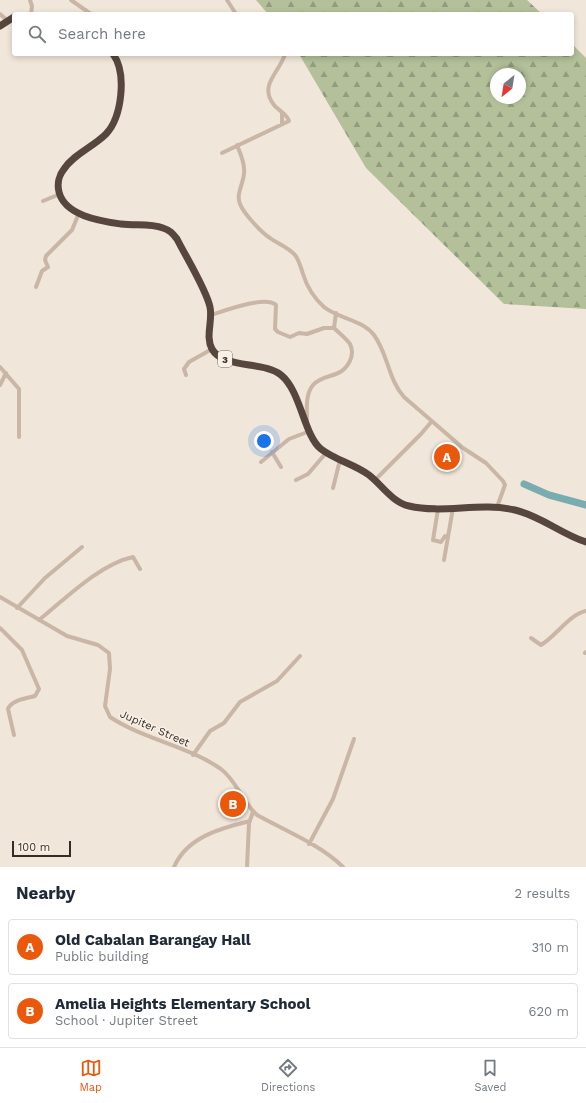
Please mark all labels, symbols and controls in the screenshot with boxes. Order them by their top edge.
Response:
search box [12,12,574,56]
icon: search [26,23,48,45]
text: Search here [58,25,146,43]
north arrow [490,68,526,104]
road number: 3 [218,351,232,367]
your location [254,431,274,451]
pin: A [434,442,460,472]
street label: Jupiter Street [118,707,192,750]
pin: B [220,789,246,819]
scale bar [12,839,71,858]
text: 100 m [18,841,50,854]
text: Nearby [16,883,75,903]
text: 2 results [515,886,570,901]
text: Old Cabalan Barangay Hall [55,931,251,949]
text: A [26,940,34,955]
text: 310 m [531,940,569,955]
text: Public building [55,949,148,964]
text: Amelia Heights Elementary School [55,995,310,1013]
text: B [26,1004,34,1019]
text: 620 m [529,1004,569,1019]
text: School · Jupiter Street [55,1013,198,1028]
tab: Map [80,1057,102,1094]
tab: Directions [261,1057,315,1094]
tab: Saved [474,1057,506,1094]

